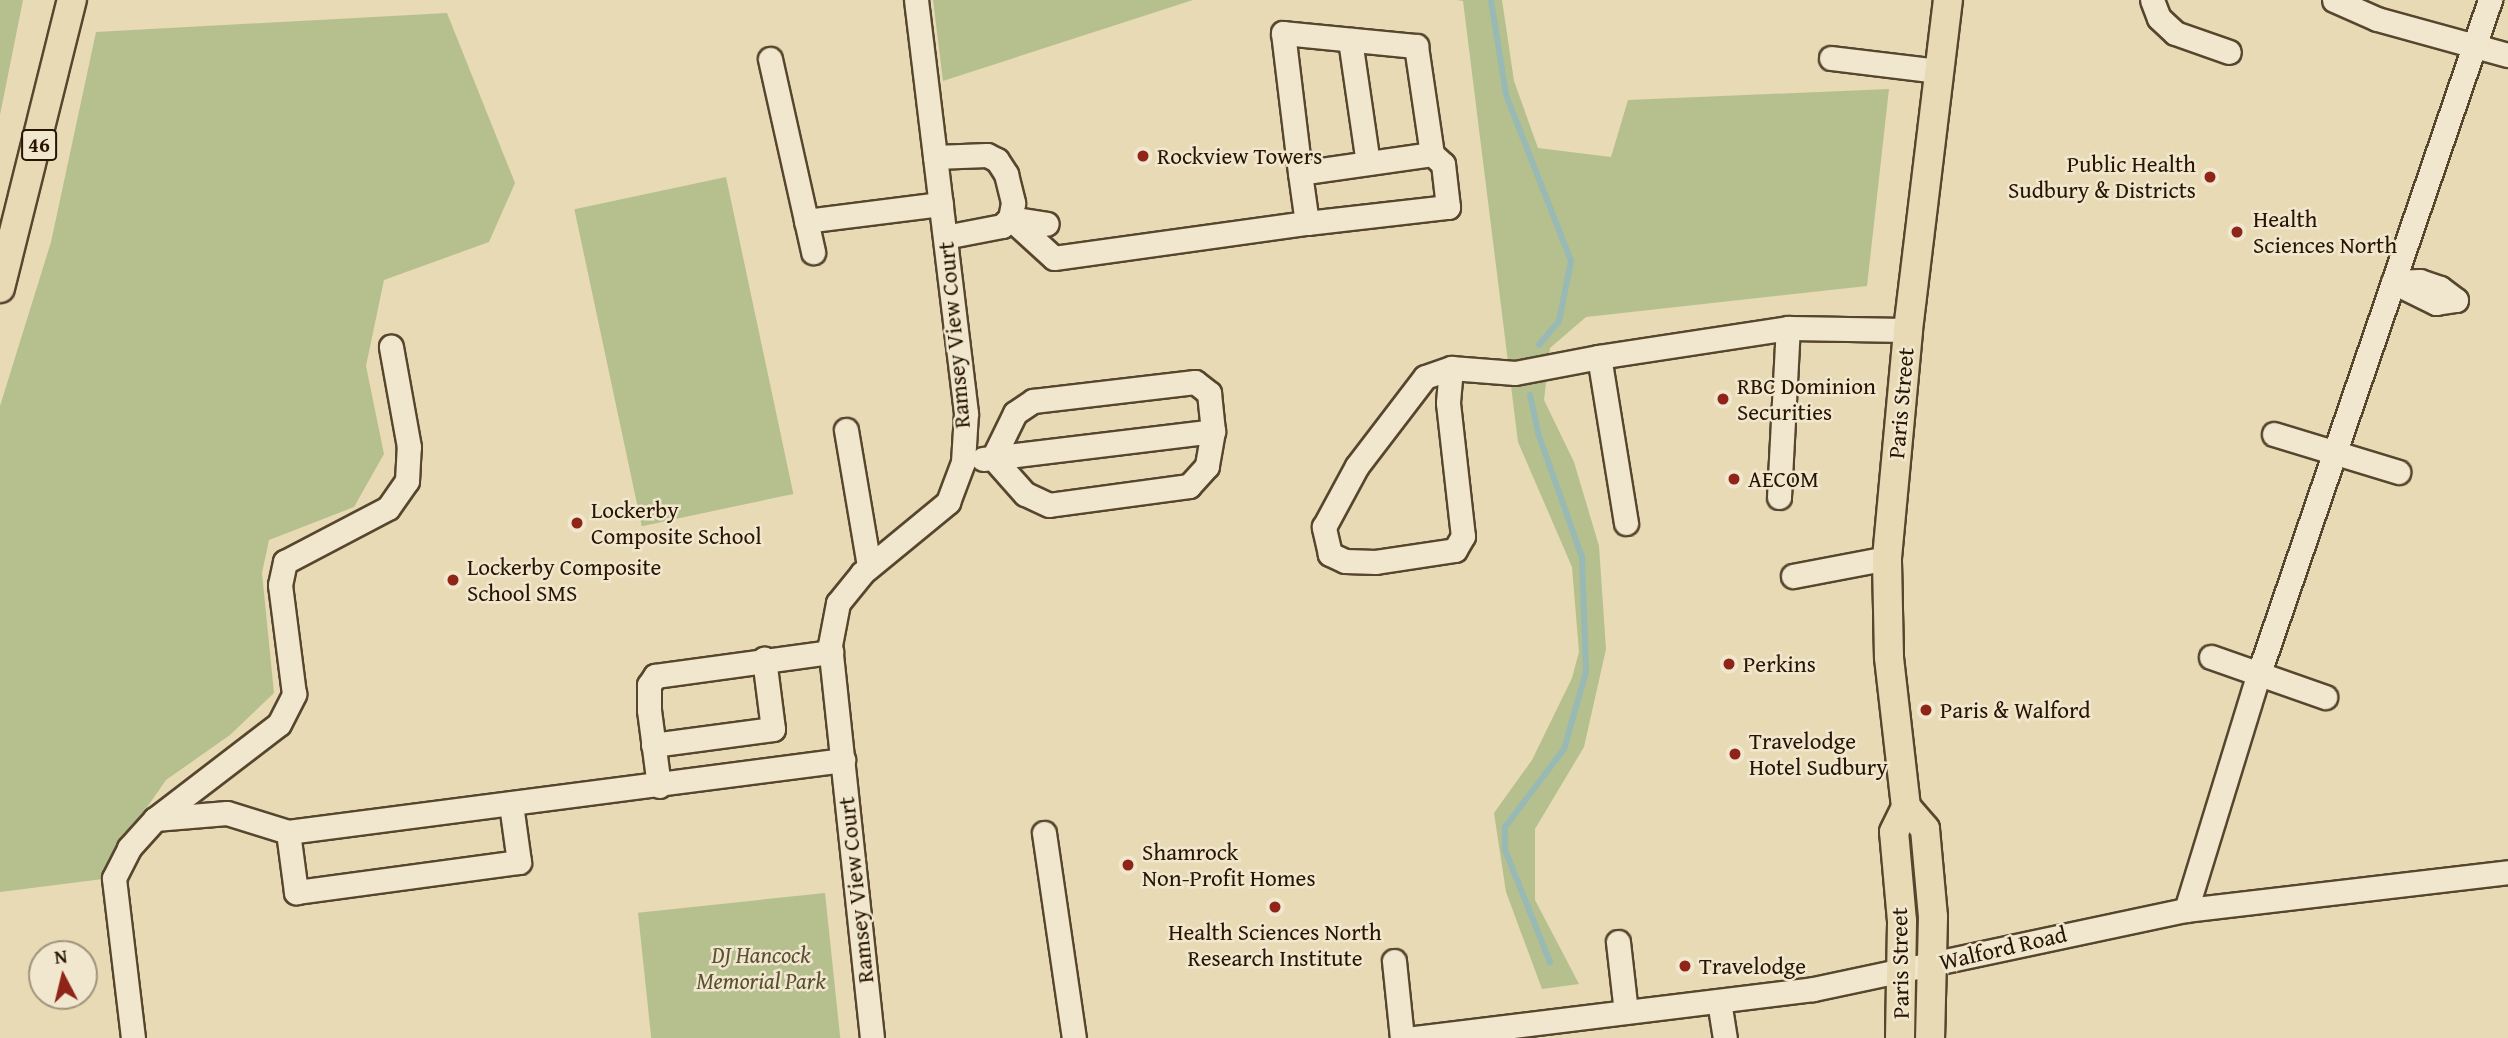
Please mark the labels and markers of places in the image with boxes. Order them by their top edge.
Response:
place label: Rockview Towers [1157,142,1322,170]
marker: Rockview Towers [1135,148,1151,164]
place label: Public Health Sudbury & Districts [2008,150,2196,204]
marker: Public Health Sudbury & Districts [2202,169,2218,185]
place label: Health Sciences North [2253,205,2397,259]
marker: Health Sciences North [2227,222,2247,242]
place label: RBC Dominion Securities [1737,372,1876,426]
marker: RBC Dominion Securities [1715,391,1731,407]
place label: AECOM [1748,465,1819,493]
marker: AECOM [1726,471,1742,487]
place label: Lockerby Composite School [591,496,762,550]
marker: Lockerby Composite School [569,515,585,531]
place label: Lockerby Composite School SMS [467,553,661,607]
marker: Lockerby Composite School SMS [445,572,461,588]
place label: Perkins [1743,650,1816,678]
marker: Perkins [1721,656,1737,672]
place label: Paris & Walford [1940,696,2091,724]
marker: Paris & Walford [1918,702,1934,718]
place label: Travelodge Hotel Sudbury [1749,727,1888,781]
marker: Travelodge Hotel Sudbury [1727,746,1743,762]
place label: Shamrock Non-Profit Homes [1142,838,1316,892]
marker: Shamrock Non-Profit Homes [1120,857,1136,873]
marker: Health Sciences North Research Institute [1267,899,1283,915]
place label: Health Sciences North Research Institute [1168,918,1382,972]
place label: Travelodge [1699,952,1806,980]
marker: Travelodge [1677,958,1693,974]

